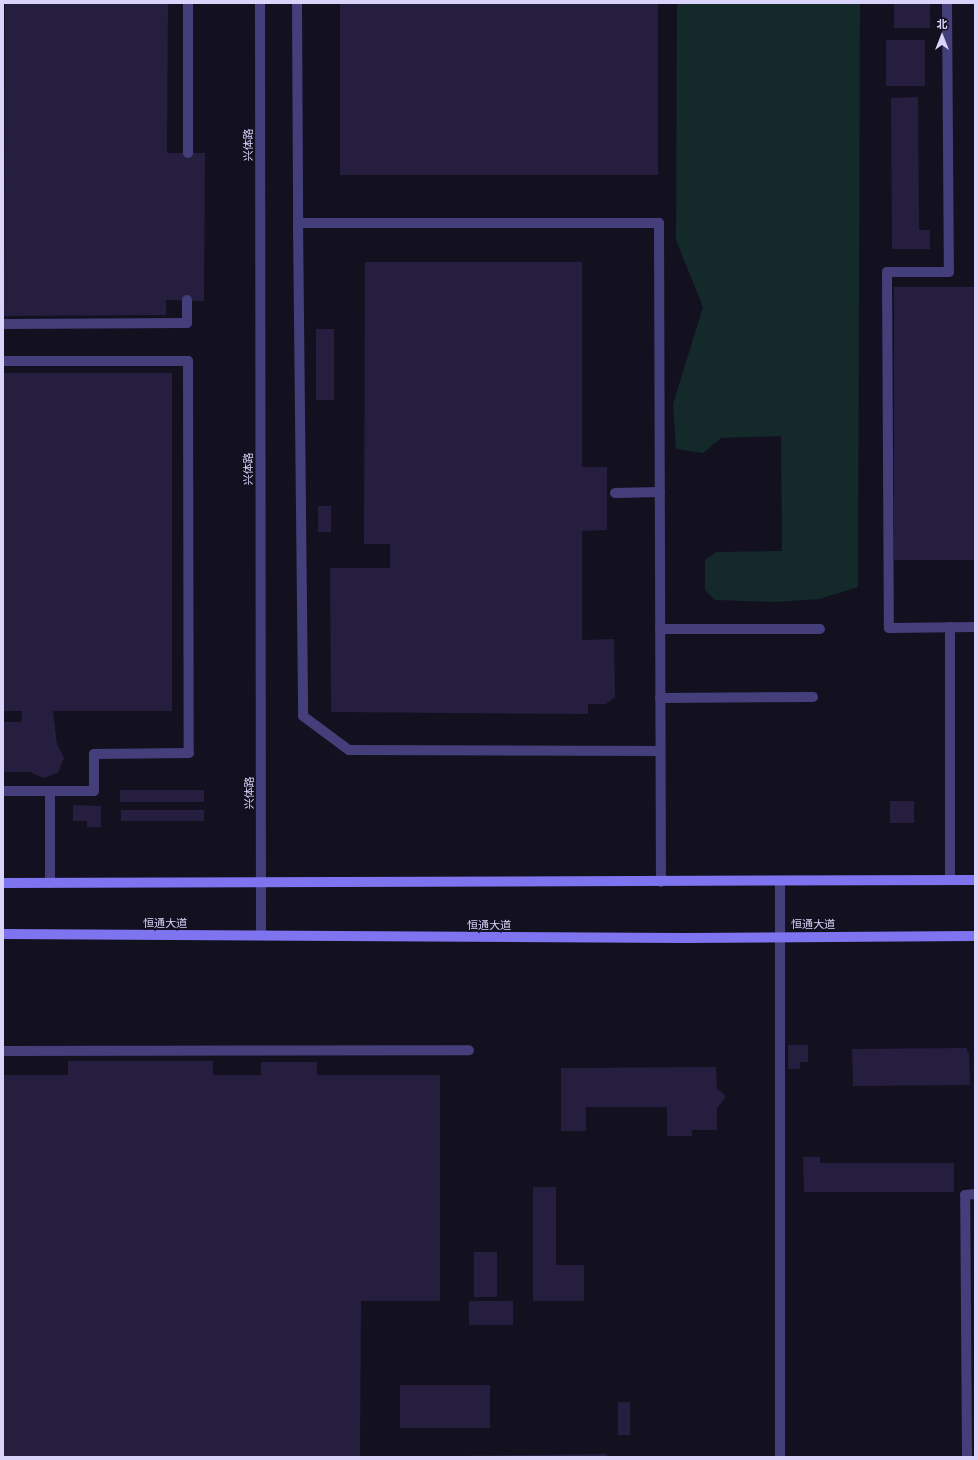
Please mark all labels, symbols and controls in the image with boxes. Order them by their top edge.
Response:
north arrow [922,16,962,56]
text: 北 [937,16,948,32]
street label: 兴体路 [241,129,255,161]
street label: 兴体路 [241,453,255,485]
street label: 兴体路 [242,777,256,809]
street label: 恒通大道 [143,916,187,930]
street label: 恒通大道 [791,917,835,931]
street label: 恒通大道 [467,918,511,932]

